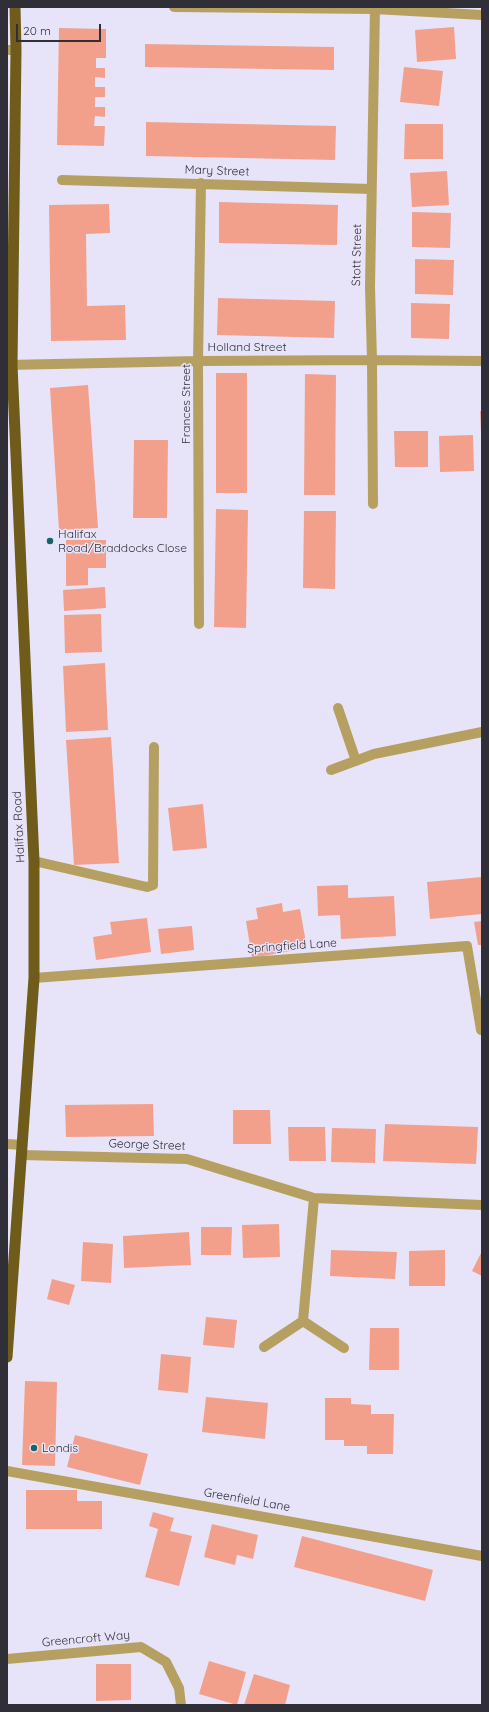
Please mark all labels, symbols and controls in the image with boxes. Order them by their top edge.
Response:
scale bar [18,16,103,42]
text: 20 m [23,23,51,38]
street label: Mary Street [184,163,250,179]
street label: Stott Street [349,224,365,286]
street label: Holland Street [208,340,286,354]
street label: Frances Street [179,364,193,444]
place label: Halifax Road/Braddocks Close [58,527,187,555]
marker: Halifax Road/Braddocks Close [45,536,55,546]
street label: Halifax Road [10,791,28,863]
street label: Springfield Lane [247,936,337,956]
street label: George Street [108,1136,186,1154]
place label: Londis [42,1441,78,1455]
marker: Londis [29,1443,39,1453]
street label: Greenfield Lane [203,1485,291,1515]
street label: Greencroft Way [41,1628,131,1650]

